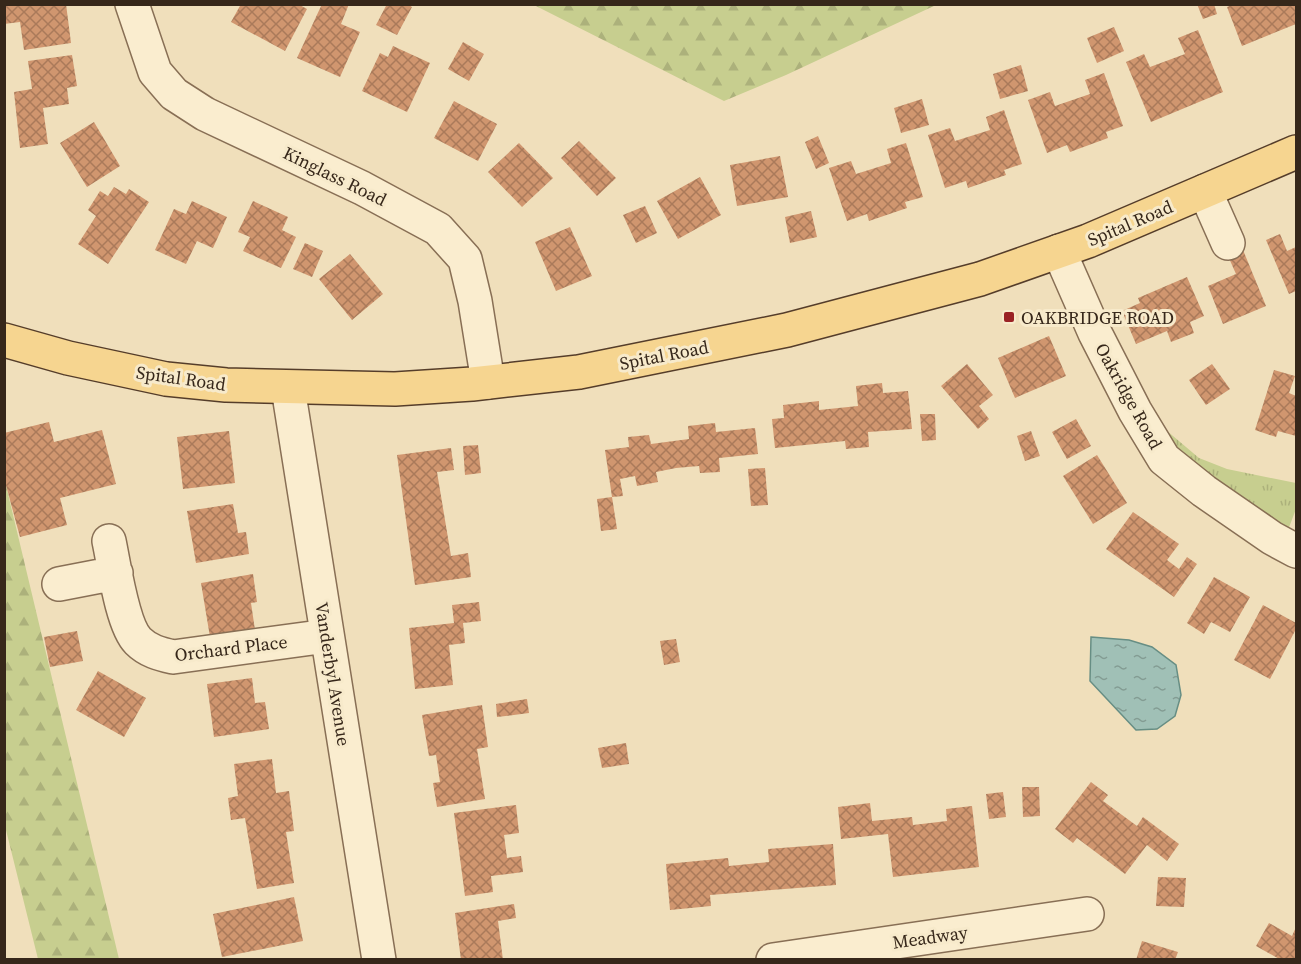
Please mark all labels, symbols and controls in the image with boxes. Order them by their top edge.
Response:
street label: Kinglass Road [279,140,391,212]
street label: Spital Road [1084,194,1176,252]
place label: OAKBRIDGE ROAD [1021,305,1174,330]
marker: OAKBRIDGE ROAD [1002,310,1016,324]
street label: Spital Road [617,334,711,376]
street label: Oakridge Road [1089,338,1169,454]
street label: Spital Road [135,359,227,397]
street label: Vanderbyl Avenue [309,600,357,748]
street label: Orchard Place [173,629,289,667]
street label: Meadway [891,919,970,955]

